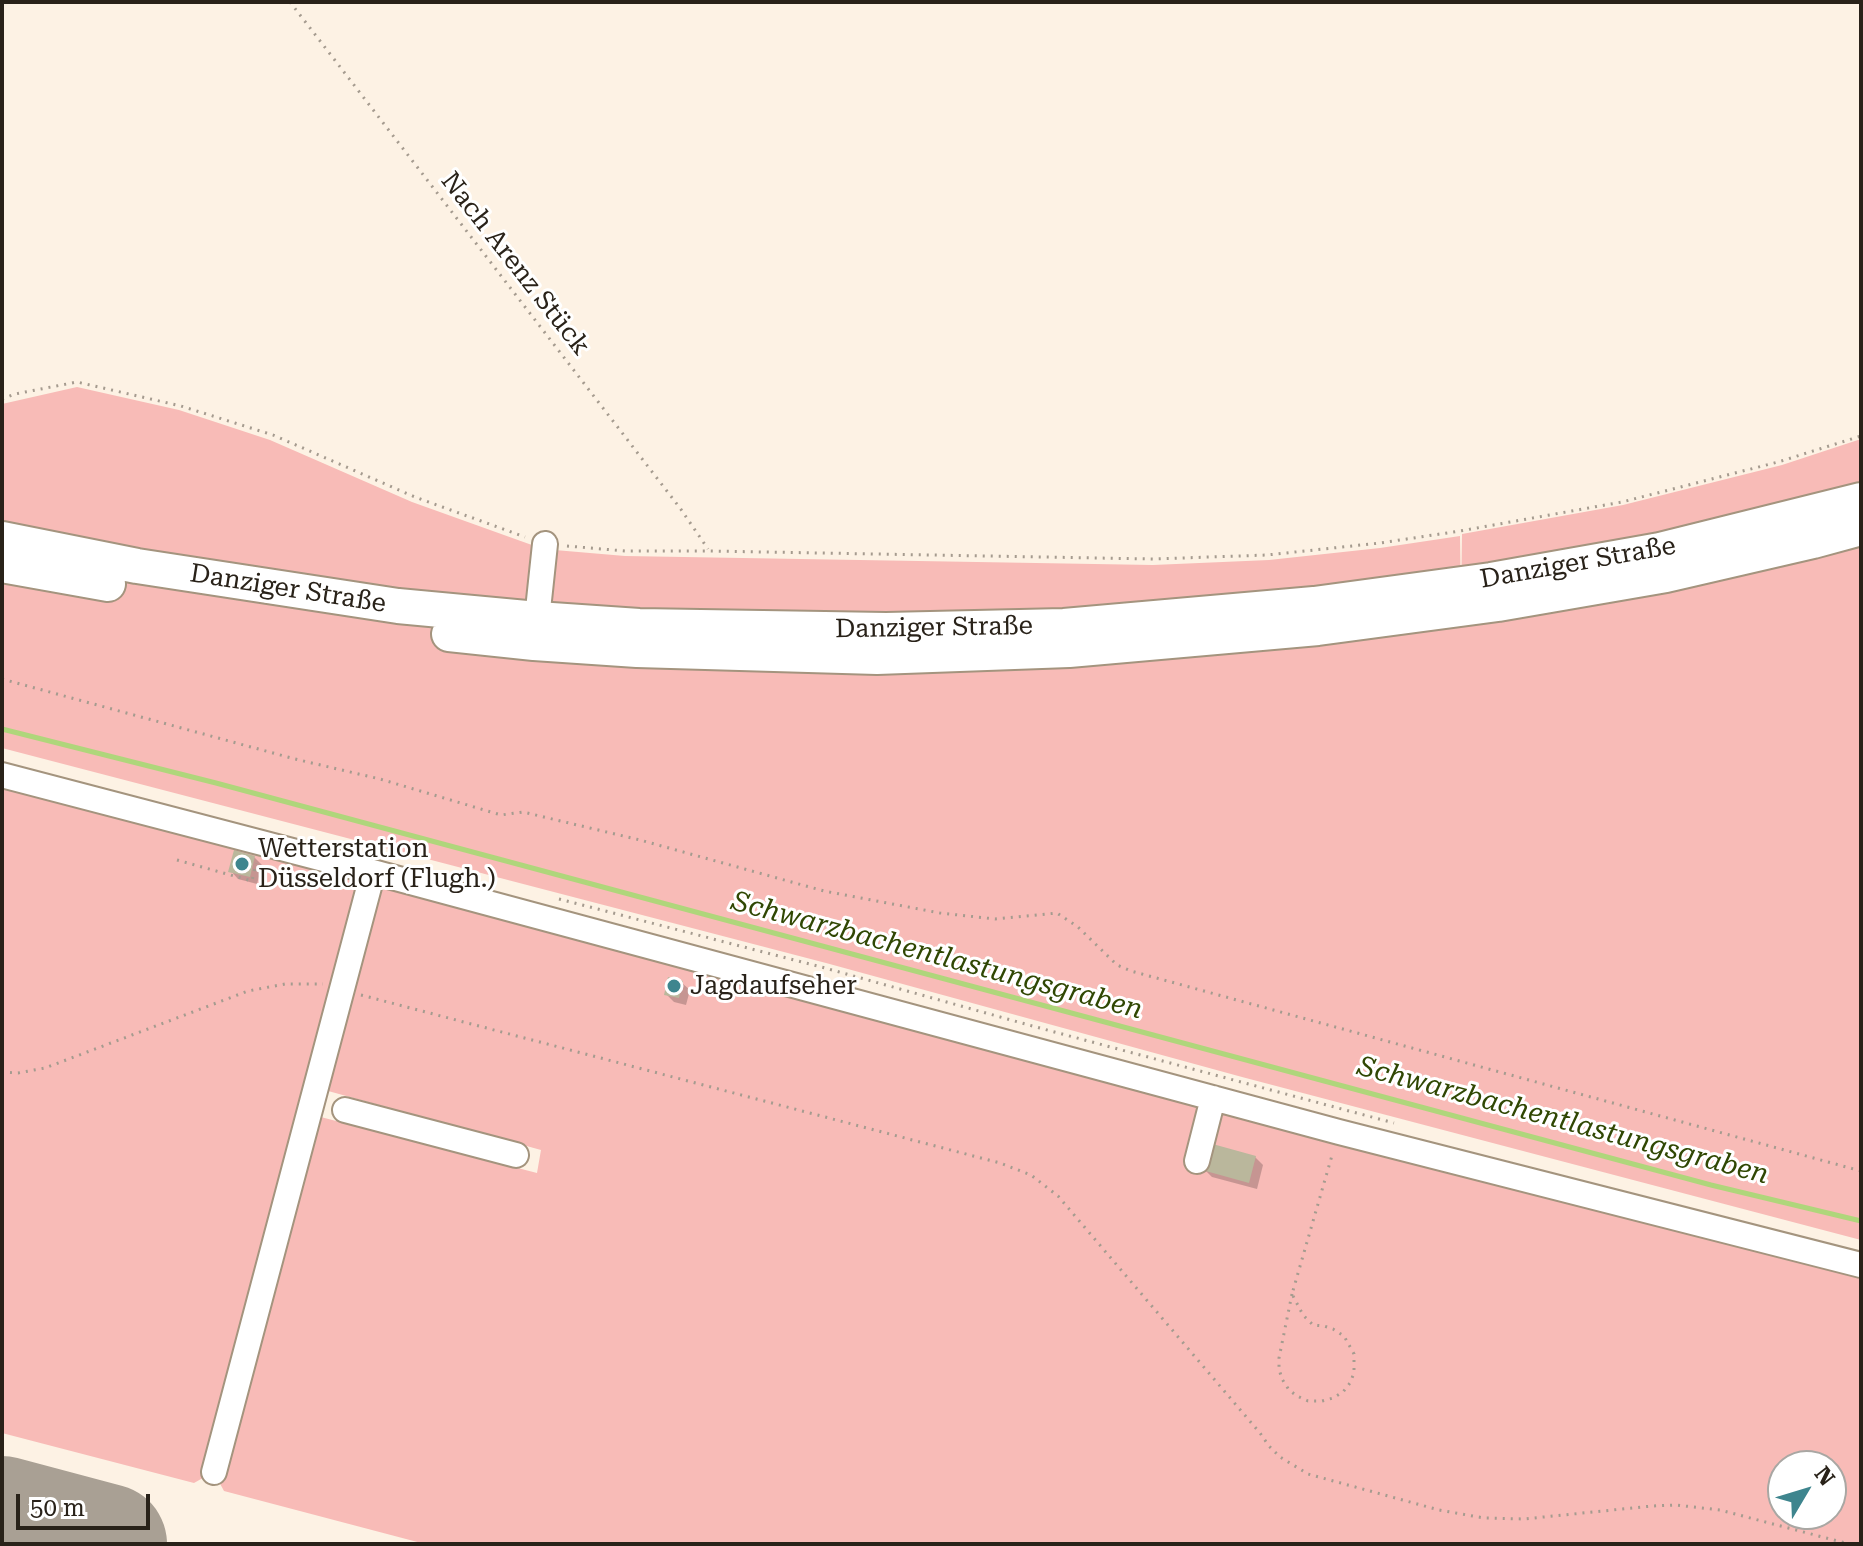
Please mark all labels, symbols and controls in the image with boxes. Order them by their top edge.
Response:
street label: Nach Arenz Stück [434,166,596,362]
street label: Danziger Straße [1478,530,1678,596]
street label: Danziger Straße [188,558,388,620]
street label: Danziger Straße [835,611,1033,645]
place label: Wetterstation Düsseldorf (Flugh.) [258,833,496,894]
marker: Wetterstation Düsseldorf (Flugh.) [233,855,251,873]
water label: Schwarzbachentlastungsgraben [728,885,1146,1027]
place label: Jagdaufseher [690,970,857,1002]
marker: Jagdaufseher [665,977,683,995]
water label: Schwarzbachentlastungsgraben [1354,1050,1772,1192]
north arrow [1767,1450,1847,1530]
text: N [1810,1462,1840,1491]
scale bar [20,1478,154,1528]
text: 50 m [30,1494,85,1522]

